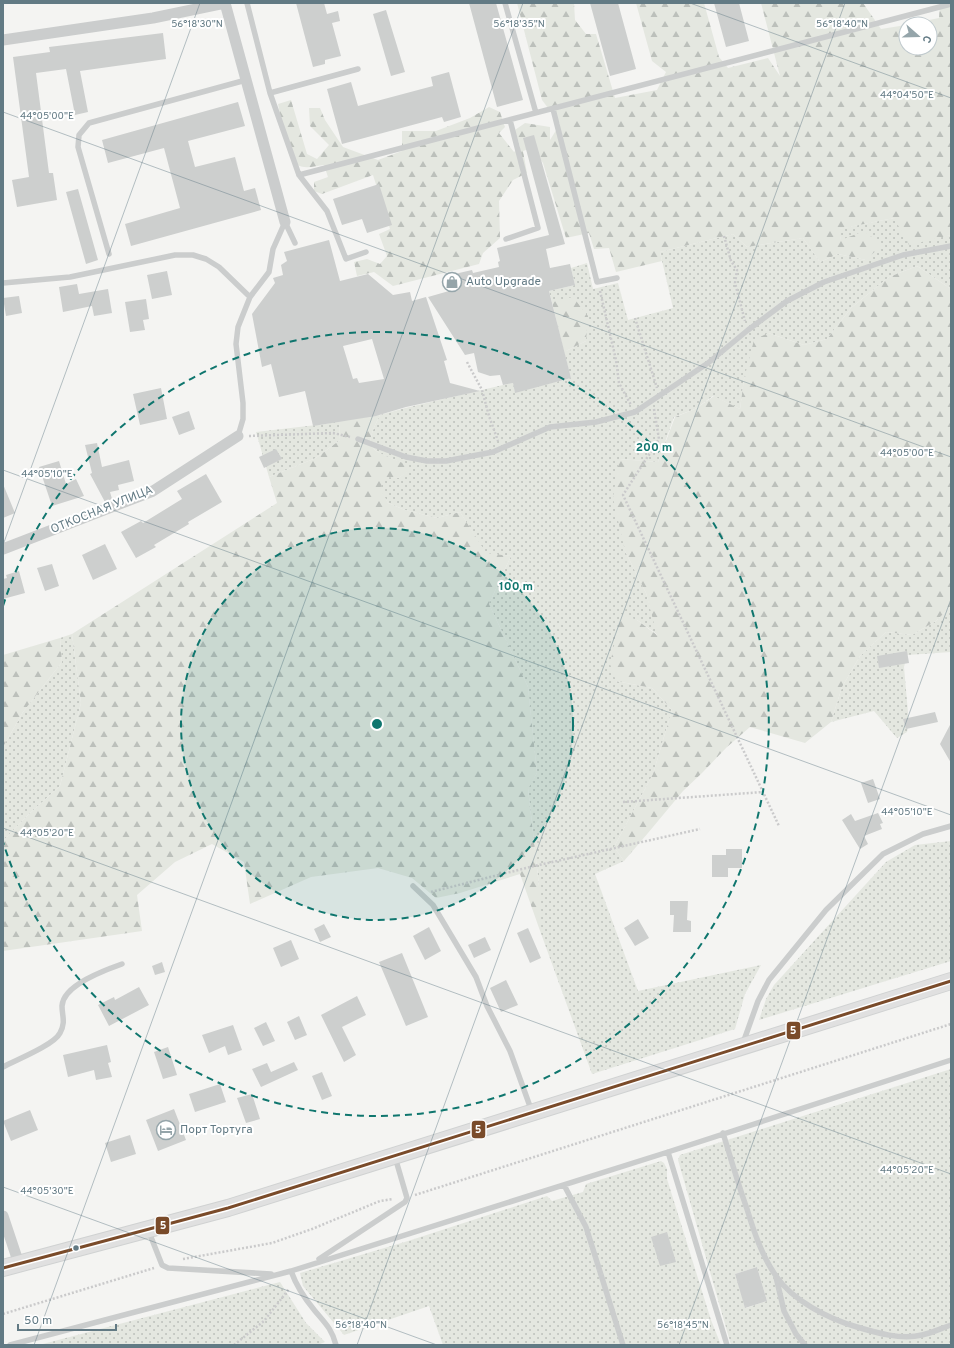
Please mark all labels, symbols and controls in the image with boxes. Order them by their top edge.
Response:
north arrow [898,16,938,56]
text: 56°18'30"N [171,18,223,31]
text: 56°18'35"N [493,18,545,31]
text: 56°18'40"N [816,18,868,31]
text: С [919,33,934,45]
text: 44°04'50"E [880,89,934,102]
text: 44°05'00"E [20,110,74,123]
shop icon: Auto Upgrade [441,271,463,293]
place label: Auto Upgrade [466,274,541,290]
text: 200 m [636,440,672,456]
text: 44°05'00"E [880,447,934,460]
text: 44°05'10"E [21,468,73,481]
street label: ОТКОСНАЯ УЛИЦА [48,482,156,538]
text: 100 m [499,579,533,595]
centre of rings [370,717,384,731]
text: 44°05'10"E [881,806,933,819]
text: 44°05'20"E [20,827,74,840]
line badge: 5 [786,1021,801,1040]
text: 5 [790,1024,797,1038]
hotel icon: Порт Тортуга [155,1119,177,1141]
line badge: 5 [471,1120,486,1139]
place label: Порт Тортуга [180,1122,253,1138]
text: 5 [475,1123,482,1137]
text: 44°05'20"E [880,1164,934,1177]
text: 44°05'30"E [20,1185,74,1198]
line badge: 5 [155,1216,170,1235]
text: 5 [160,1219,167,1233]
unlabelled marker [71,1243,81,1253]
scale bar [18,1306,116,1332]
text: 50 m [24,1313,52,1329]
text: 56°18'40"N [335,1319,387,1332]
text: 56°18'45"N [657,1319,709,1332]

